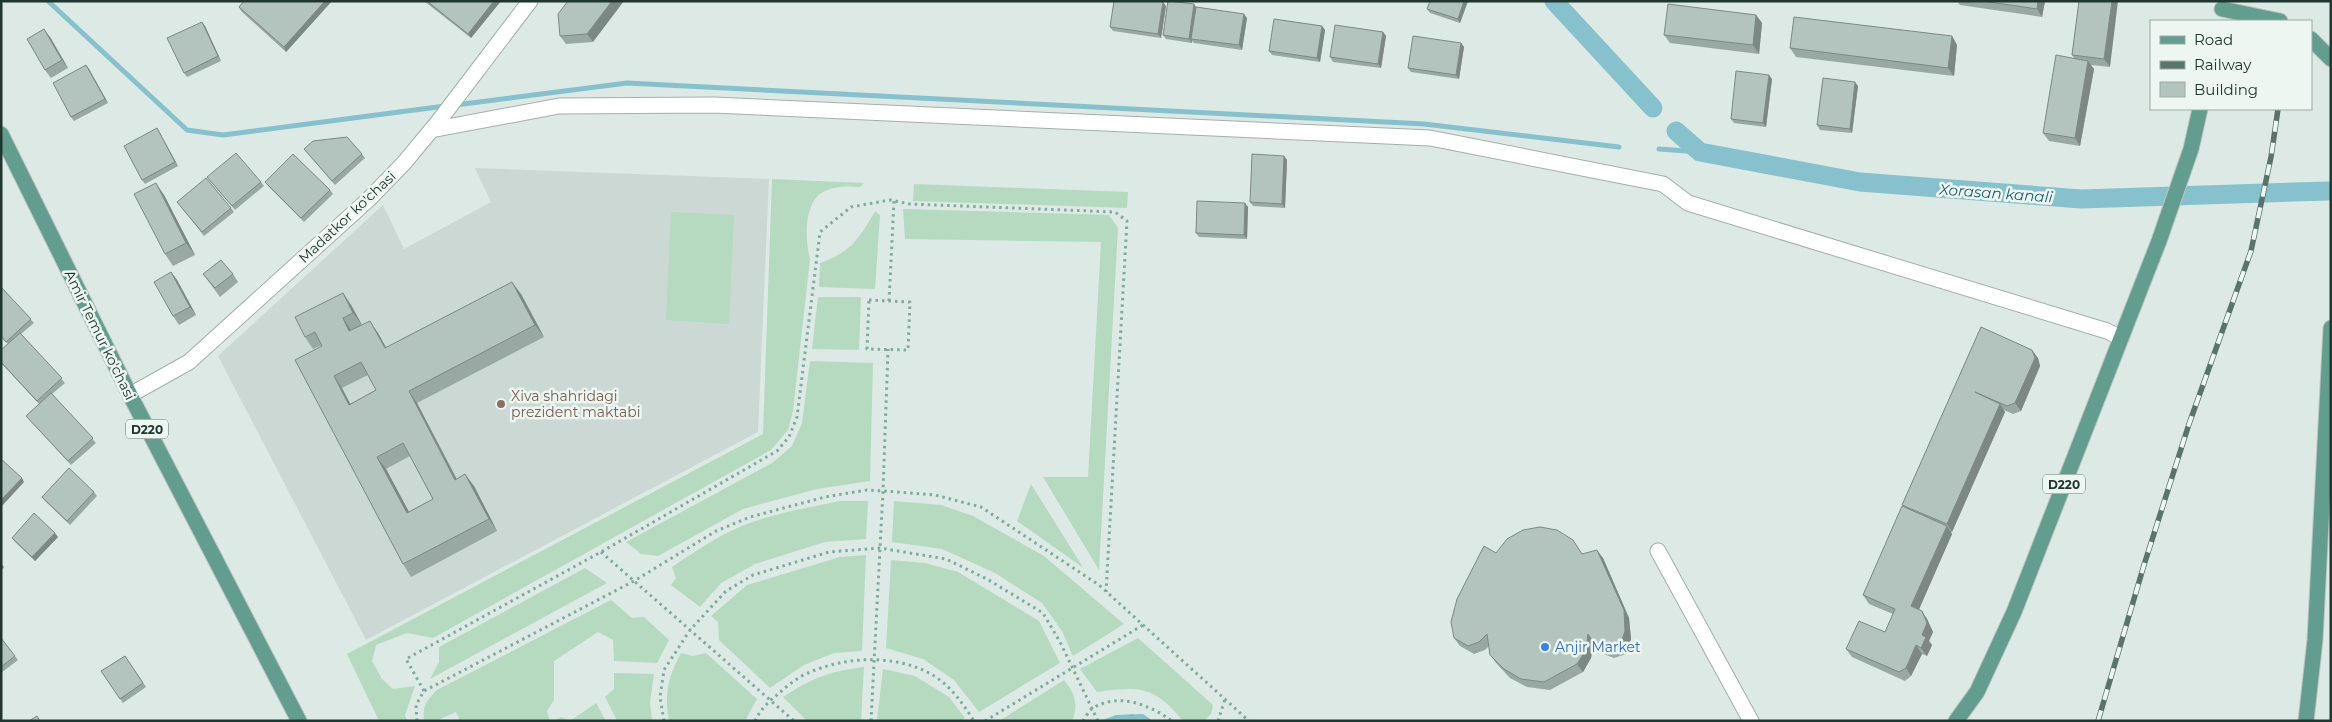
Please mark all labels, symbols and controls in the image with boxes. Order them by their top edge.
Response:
legend [2150,20,2312,110]
text: Road [2194,30,2233,49]
text: Railway [2194,55,2252,74]
text: Building [2194,80,2258,99]
street label: Madatkor ko'chasi [295,167,399,267]
water label: Xorasan kanali [1938,179,2054,207]
street label: Amir Temur ko'chasi [61,267,139,403]
place label: Xiva shahridagi prezident maktabi [511,387,640,421]
marker: Xiva shahridagi prezident maktabi [495,398,507,410]
road number: D220 [126,419,168,438]
road number: D220 [2043,474,2085,494]
place label: Anjir Market [1555,638,1641,656]
marker: Anjir Market [1539,641,1551,653]

